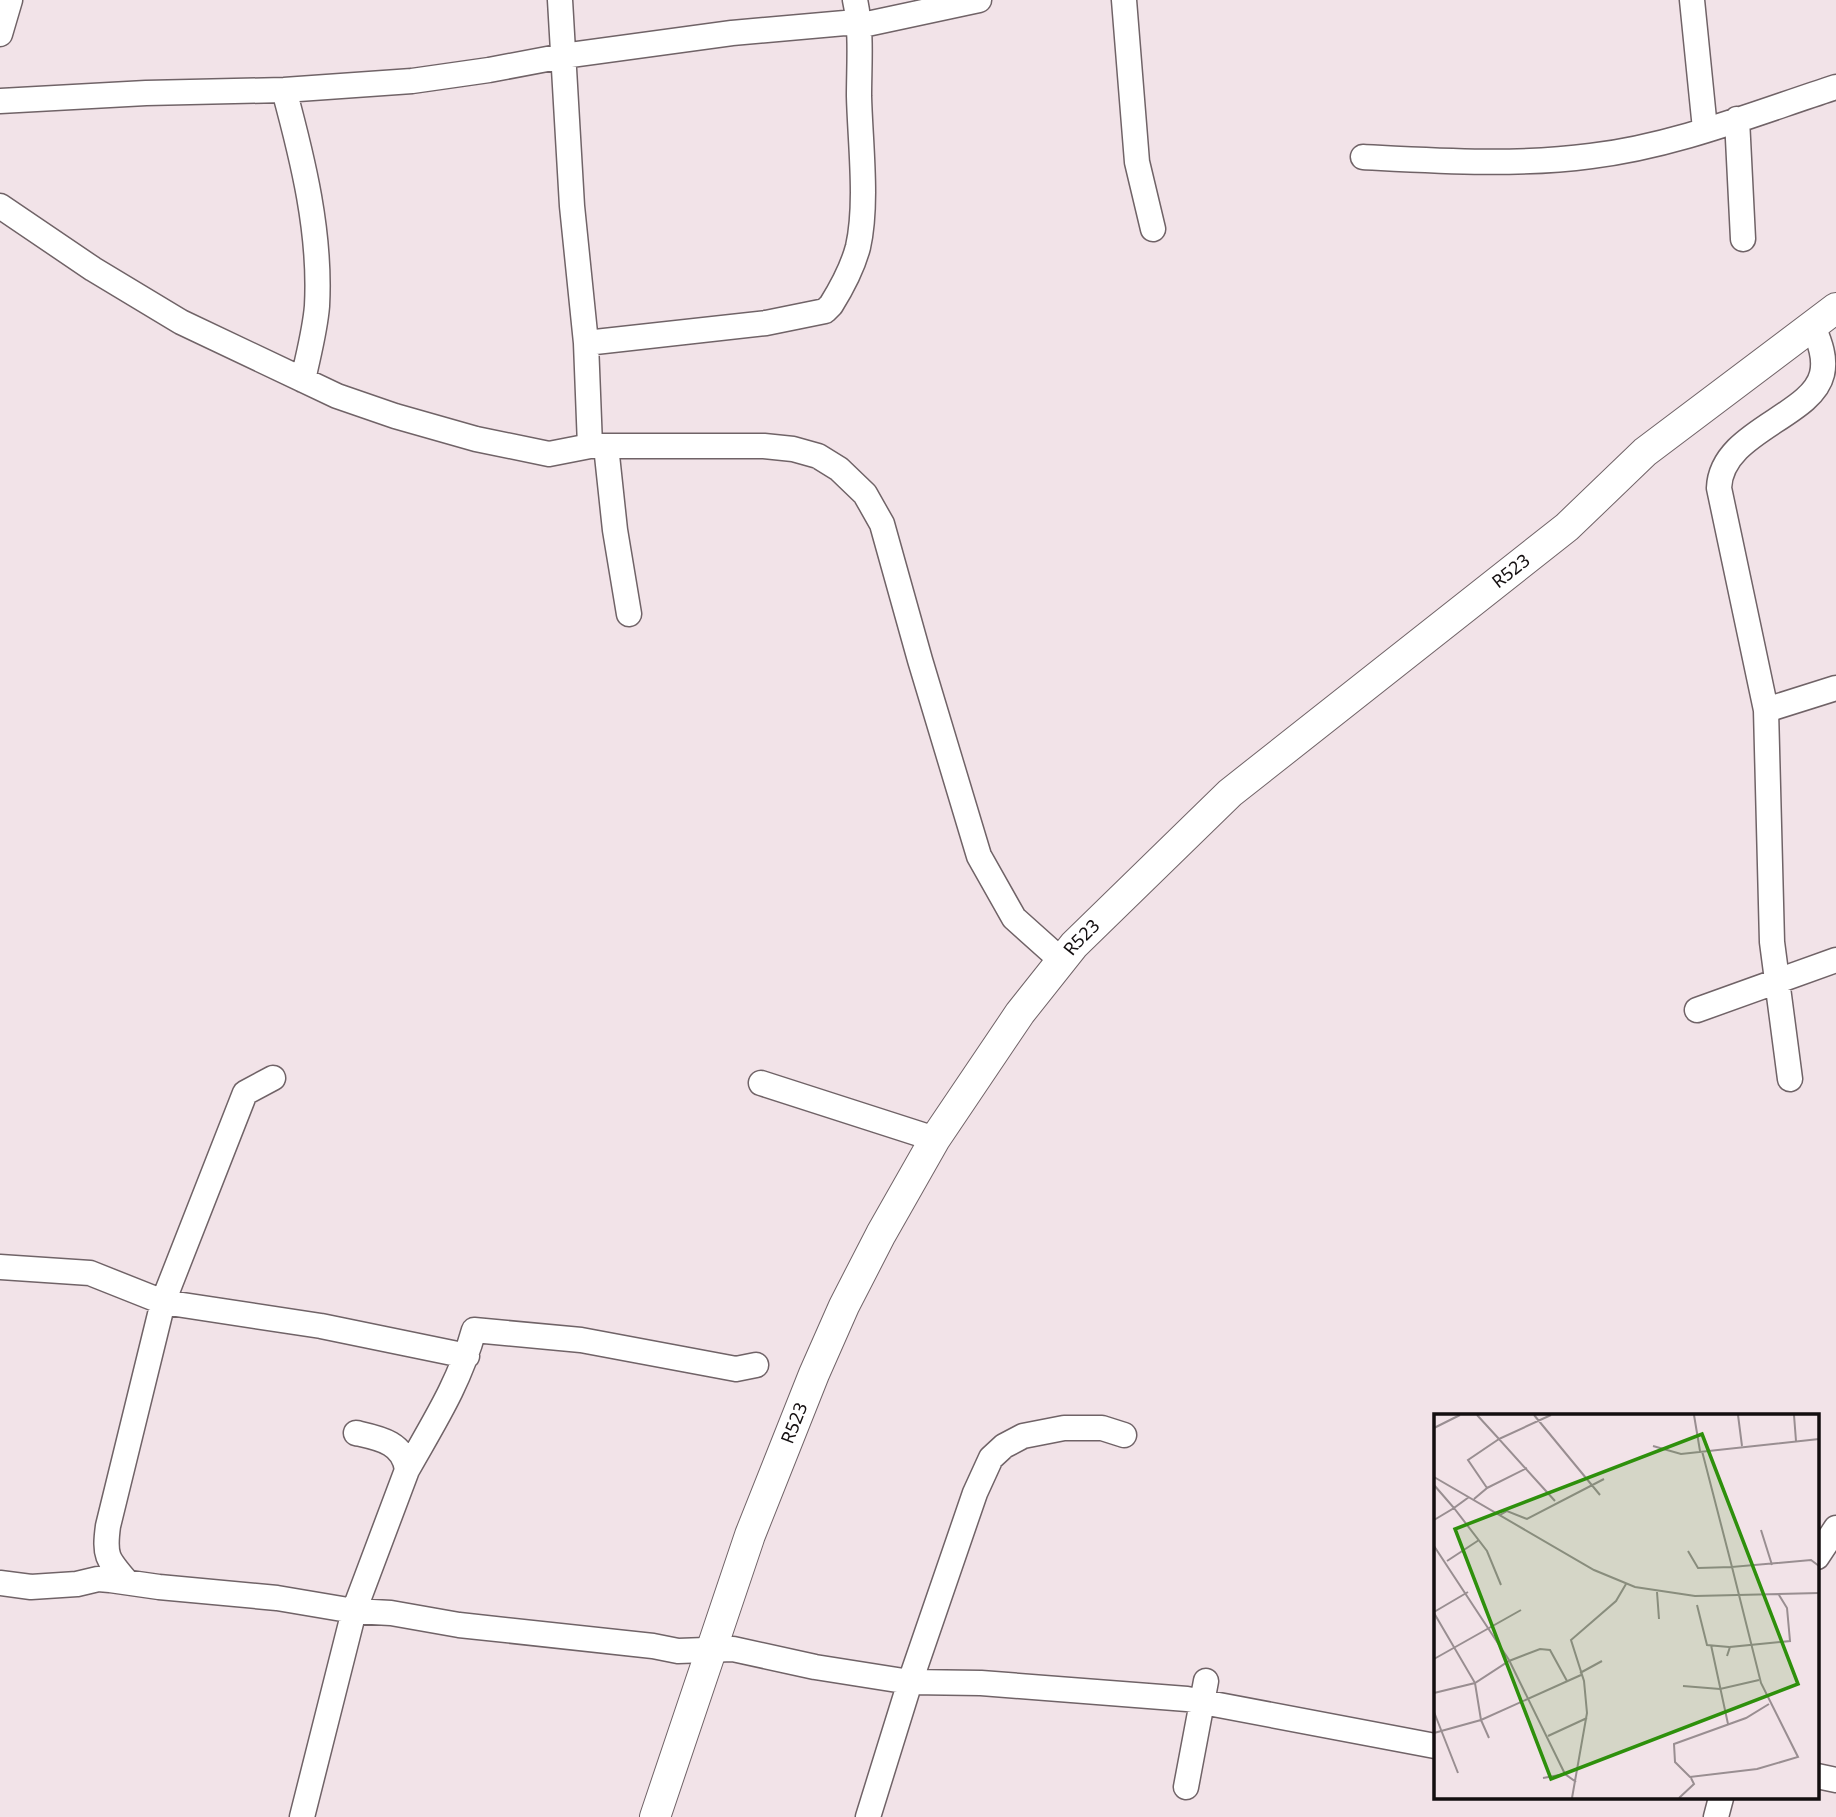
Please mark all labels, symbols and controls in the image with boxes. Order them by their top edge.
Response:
street label: R523 [1486,548,1534,593]
street label: R523 [1057,913,1104,960]
street label: R523 [775,1399,812,1447]
inset map [1434,1414,1818,1800]

